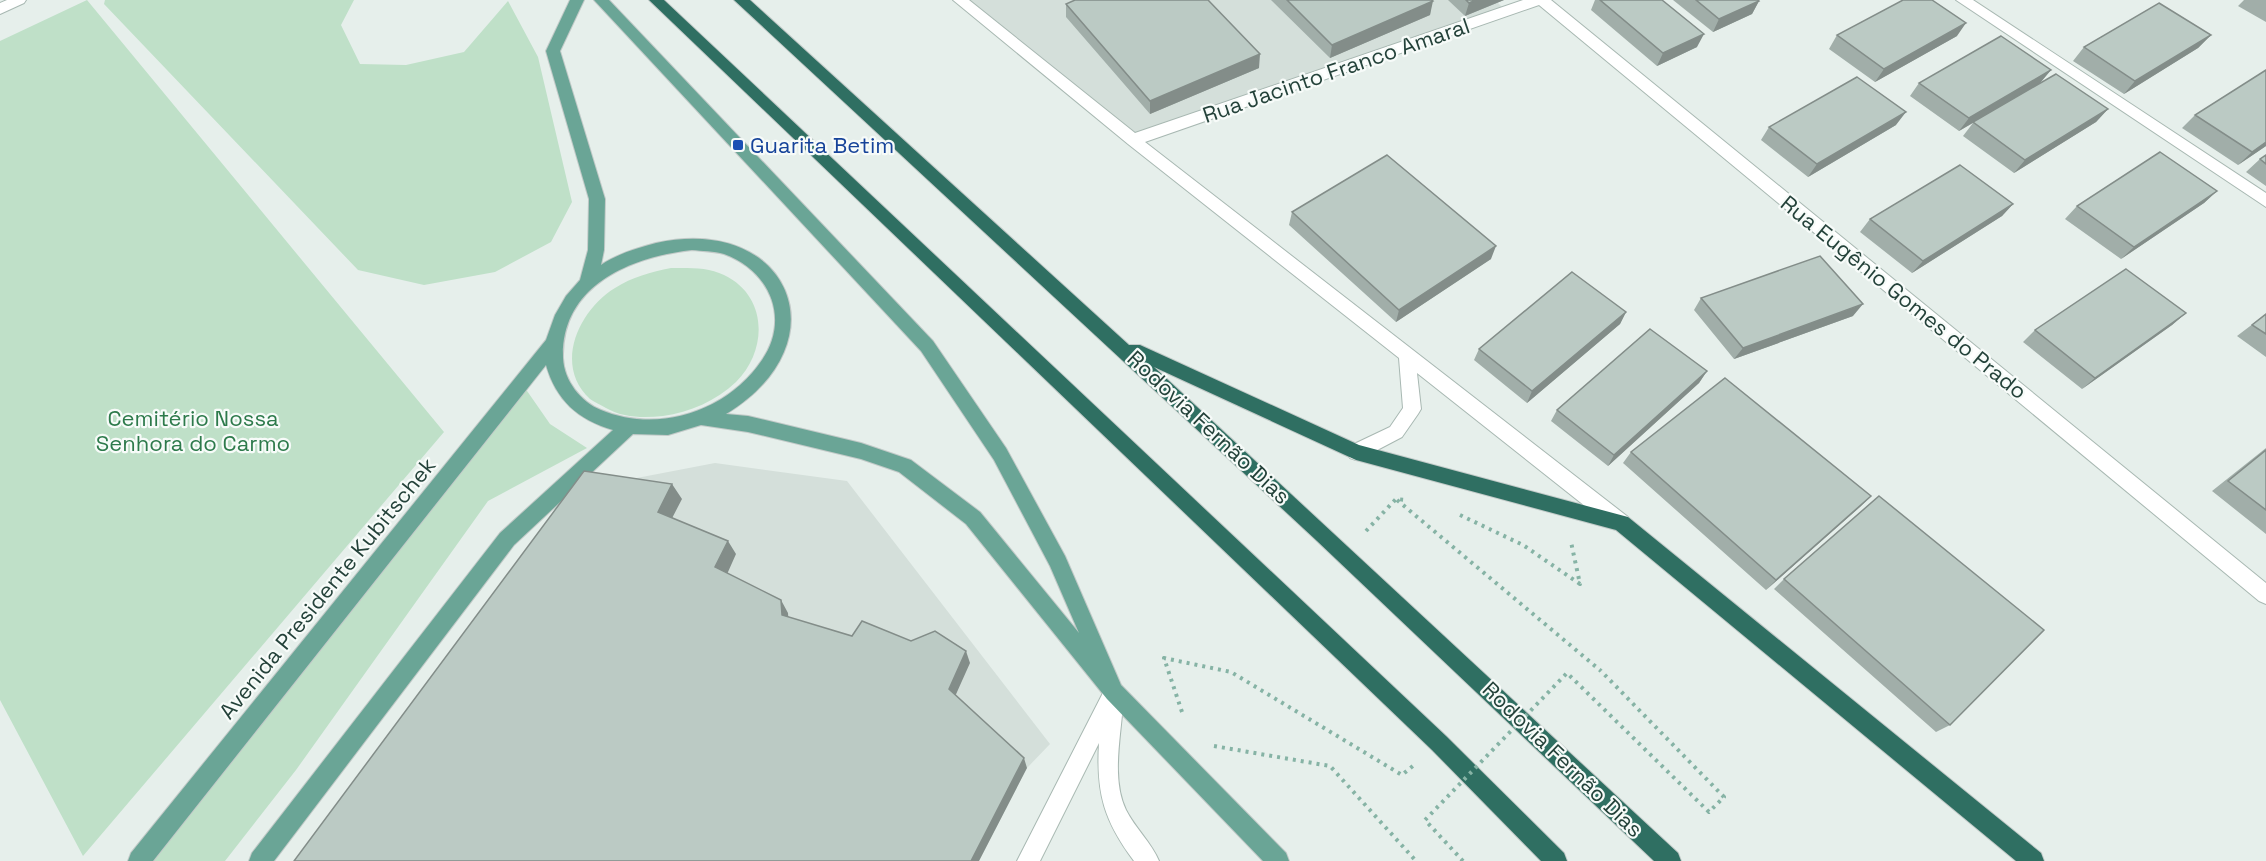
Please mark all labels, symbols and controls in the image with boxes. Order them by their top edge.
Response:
street label: Rua Jacinto Franco Amaral [1199,11,1473,129]
place label: Guarita Betim [750,131,894,159]
marker: Guarita Betim [731,138,745,152]
street label: Rua Eugênio Gomes do Prado [1775,189,2033,405]
street label: Rodovia Fernão Dias [1122,344,1296,510]
park label: Cemitério Nossa Senhora do Carmo [96,404,290,457]
street label: Avenida Presidente Kubitschek [213,451,441,724]
street label: Rodovia Fernão Dias [1477,675,1649,843]

